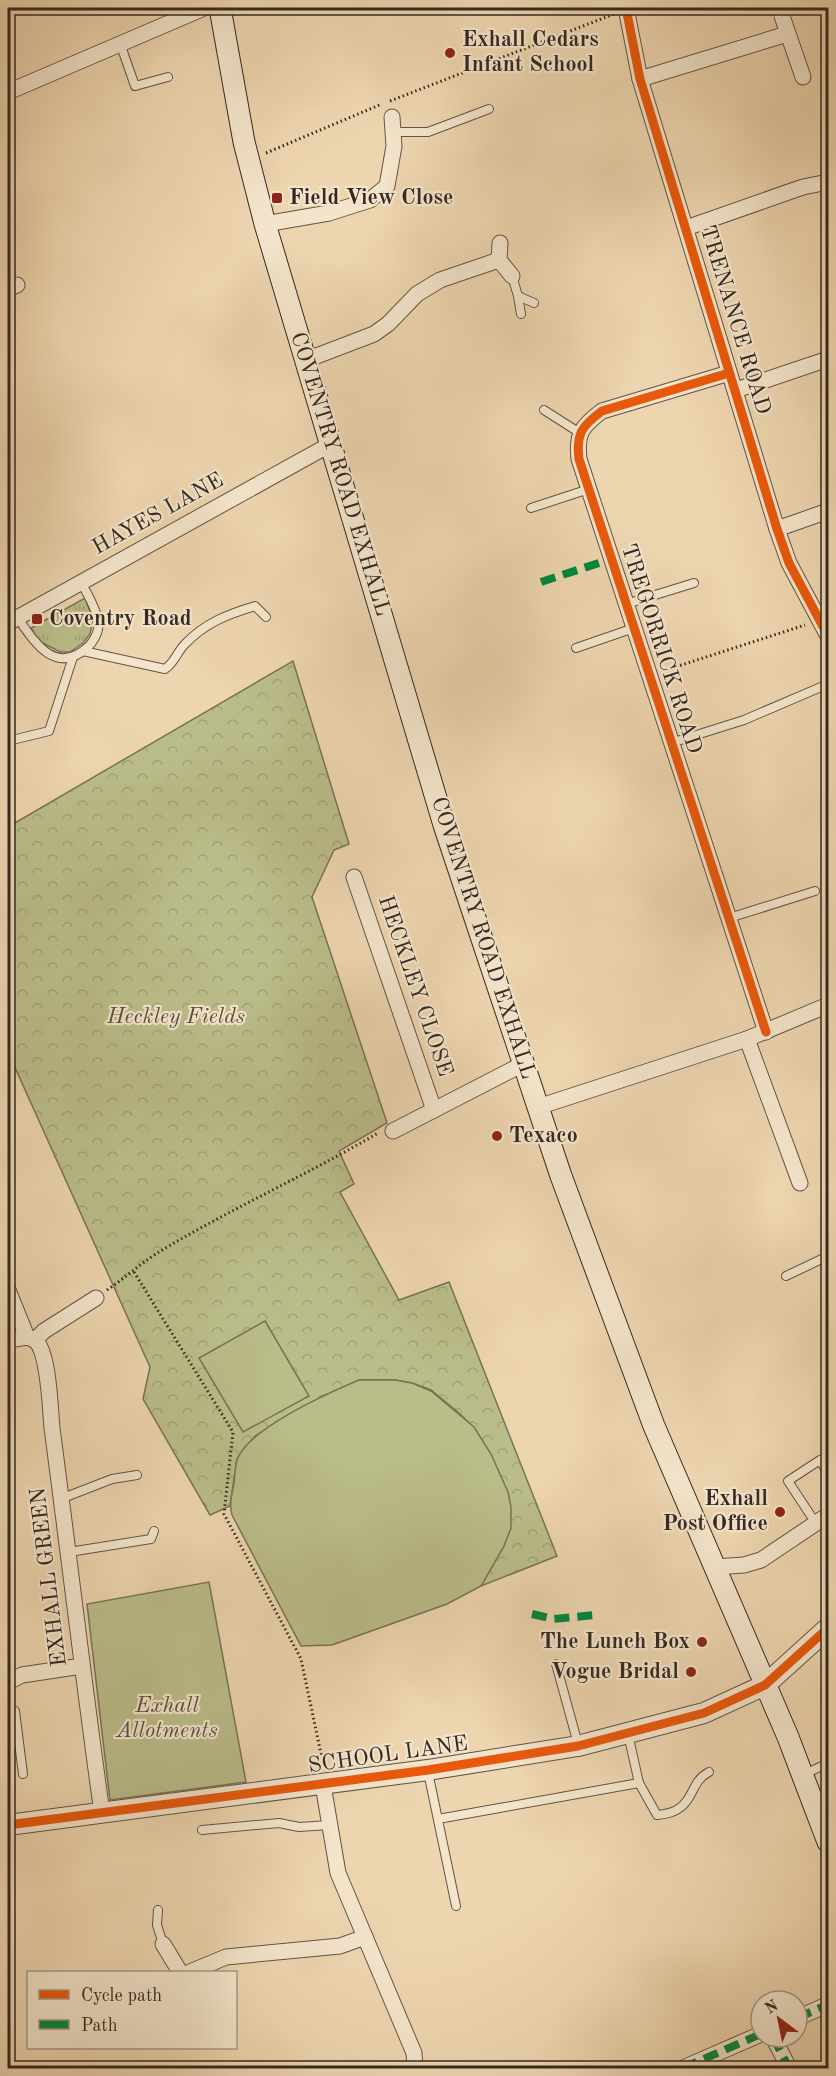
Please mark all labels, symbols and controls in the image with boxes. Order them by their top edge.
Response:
place label: Exhall Cedars Infant School [462,29,599,76]
marker: Exhall Cedars Infant School [443,46,457,60]
place label: Field View Close [289,187,453,209]
marker: Field View Close [270,191,284,205]
street label: TRENANCE ROAD [696,223,774,417]
street label: COVENTRY ROAD EXHALL [286,330,394,618]
street label: HAYES LANE [89,469,227,559]
street label: TREGORRICK ROAD [617,541,705,757]
place label: Coventry Road [49,608,192,630]
marker: Coventry Road [30,612,44,626]
street label: COVENTRY ROAD EXHALL [427,794,539,1082]
street label: HECKLEY CLOSE [374,893,456,1079]
park label: Heckley Fields [106,1006,245,1028]
place label: Texaco [509,1125,578,1147]
marker: Texaco [490,1129,504,1143]
street label: EXHALL GREEN [27,1486,71,1668]
place label: Exhall Post Office [663,1488,768,1535]
marker: Exhall Post Office [773,1505,787,1519]
place label: The Lunch Box [540,1631,690,1653]
marker: The Lunch Box [695,1635,709,1649]
place label: Vogue Bridal [551,1661,679,1683]
marker: Vogue Bridal [684,1665,698,1679]
park label: Exhall Allotments [115,1695,218,1742]
street label: SCHOOL LANE [307,1733,469,1777]
legend [27,1971,237,2049]
text: Cycle path [81,1987,162,2005]
north arrow [749,1989,809,2049]
text: N [763,1998,782,2018]
text: Path [81,2017,118,2035]

